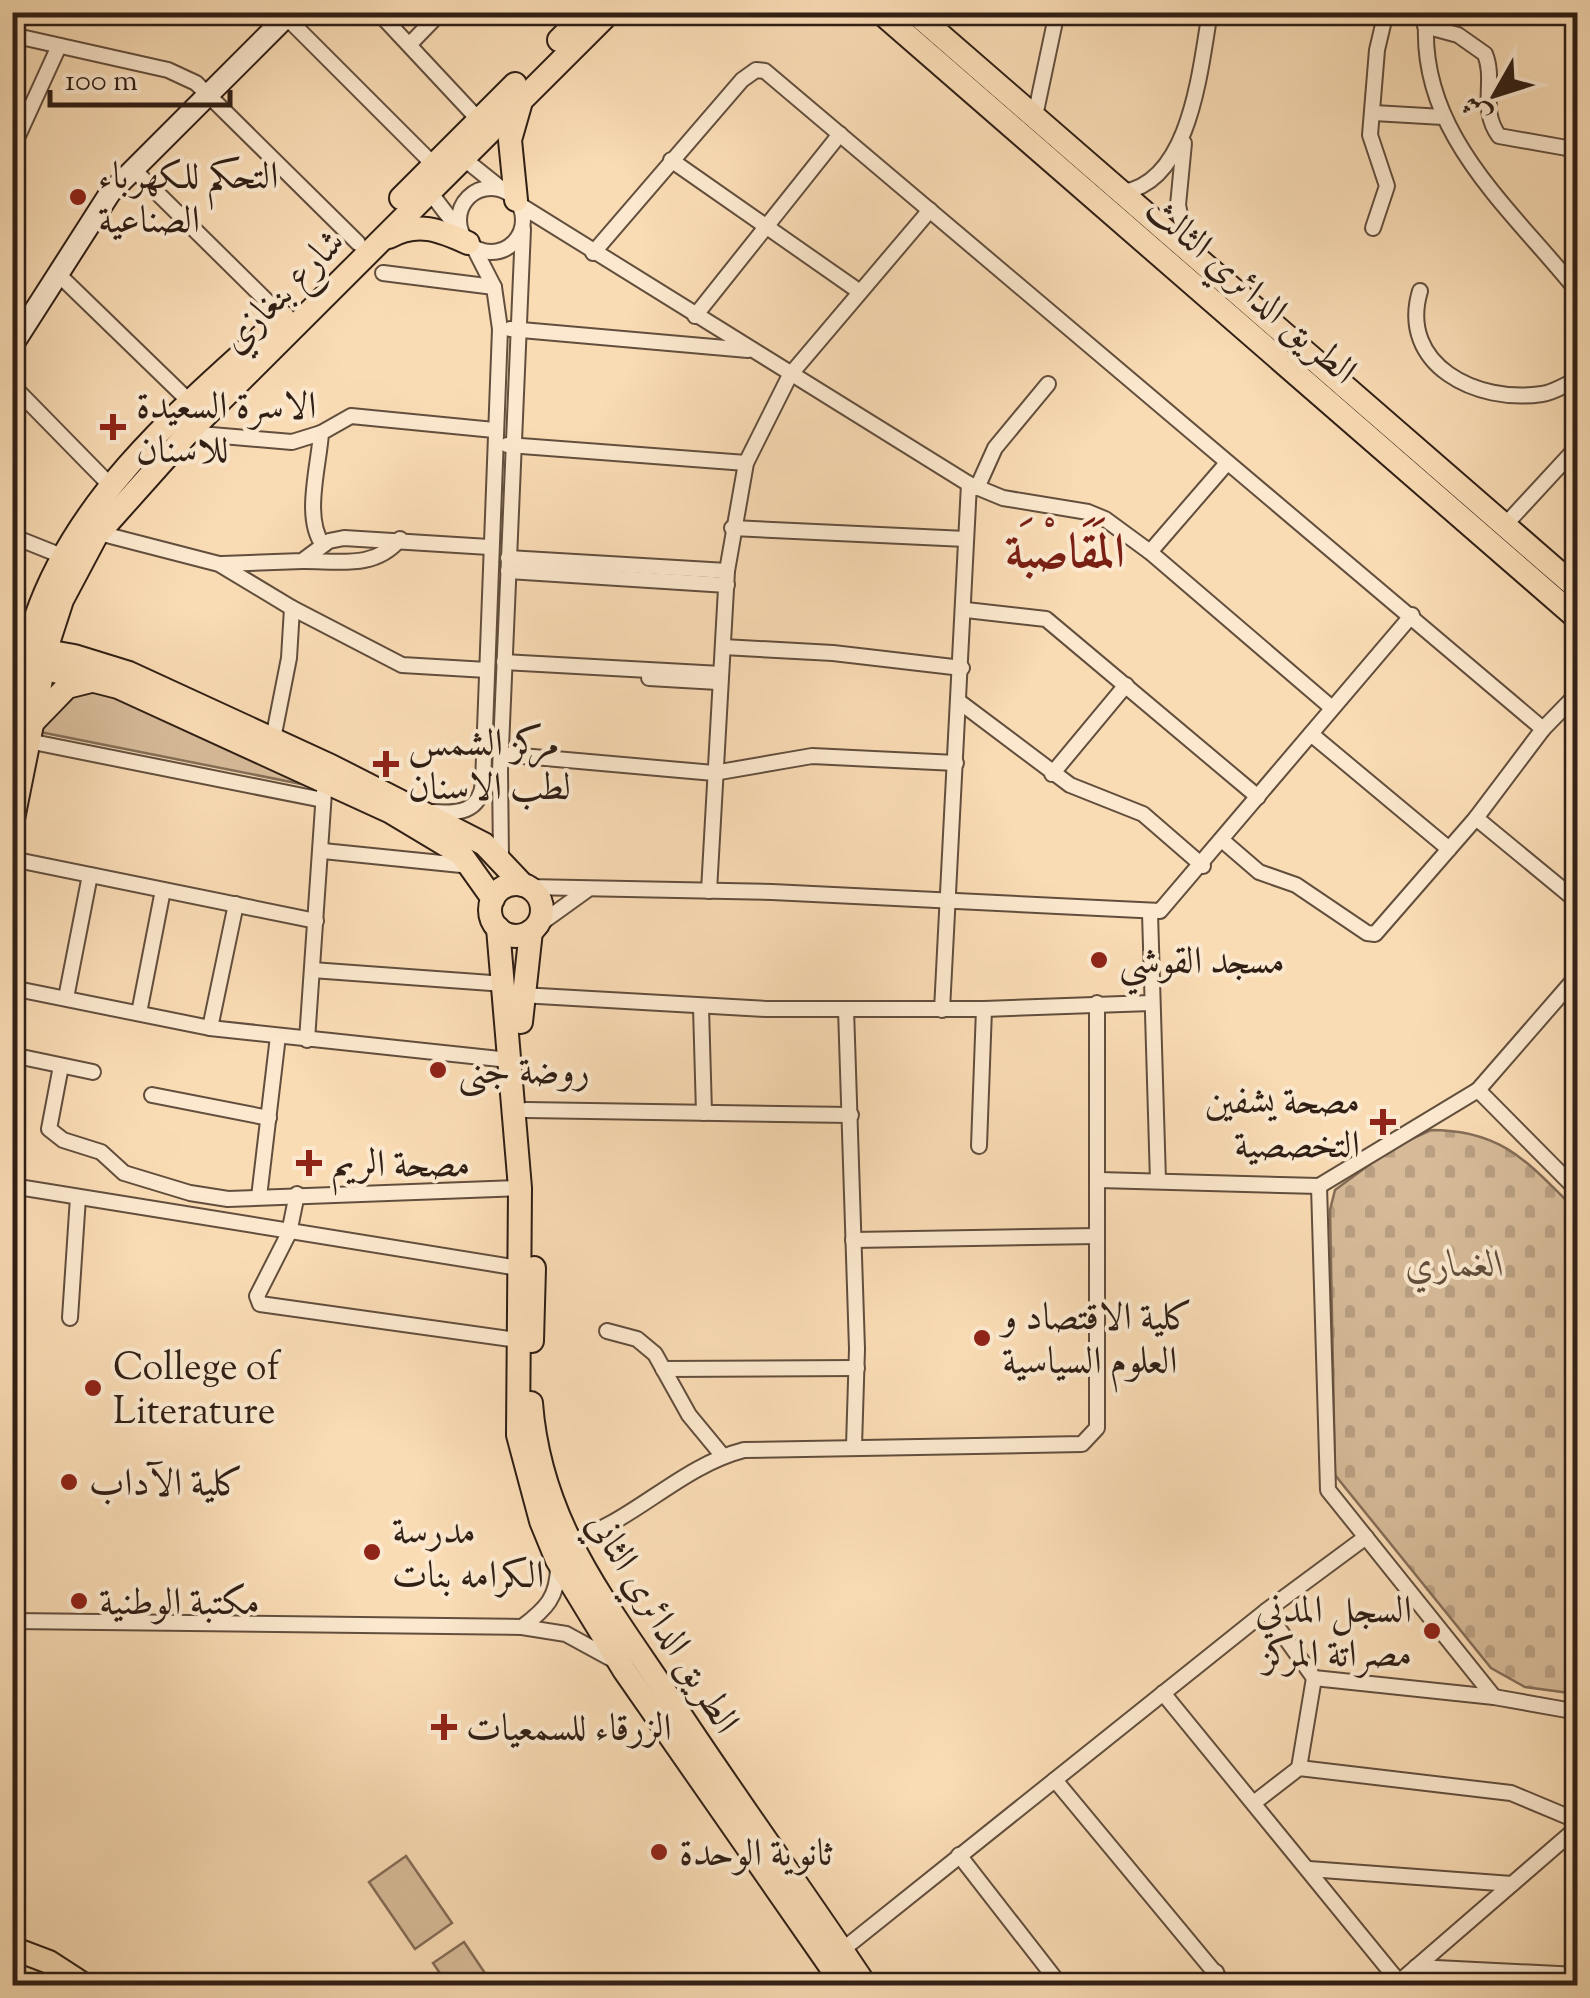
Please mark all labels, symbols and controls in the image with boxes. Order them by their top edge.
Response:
scale bar [50,45,230,107]
north arrow [1445,45,1545,145]
text: 100 m [65,61,138,104]
text: ش [1454,85,1502,132]
place label: التحكم للكهرباء الصناعية [98,152,278,250]
street label: الطريق الدائري الثالث [1132,185,1367,399]
marker: التحكم للكهرباء الصناعية [67,186,89,208]
street label: شارع بنغازي [210,218,359,367]
place label: الاسرة السعيدة للاسنان [136,382,316,480]
marker: الاسرة السعيدة للاسنان [100,414,126,440]
district label: المَقَاصْبَة [1005,516,1125,590]
place label: مركز الشمس لطب الاسنان [408,719,571,817]
marker: مركز الشمس لطب الاسنان [373,751,399,777]
place label: مسجد القوشي [1119,937,1285,995]
marker: مسجد القوشي [1088,949,1110,971]
place label: روضة جنى [458,1047,590,1101]
marker: روضة جنى [427,1059,449,1081]
place label: مصحة يشفين التخصصية [1205,1077,1360,1175]
marker: مصحة يشفين التخصصية [1370,1109,1396,1135]
place label: مصحة الريم [332,1140,470,1196]
marker: مصحة الريم [296,1150,322,1176]
park label: الغماري [1405,1240,1505,1294]
place label: كلية الاقتصاد و العلوم السياسية [998,1293,1193,1393]
marker: كلية الاقتصاد و العلوم السياسية [971,1327,993,1349]
place label: College of Literature [113,1343,282,1441]
marker: College of Literature [82,1377,104,1399]
place label: كلية الآداب [89,1459,244,1513]
marker: كلية الآداب [58,1471,80,1493]
street label: الطريق الدائري الثاني [571,1503,750,1746]
place label: مدرسة الكرامه بنات [392,1507,544,1605]
marker: مدرسة الكرامه بنات [361,1541,383,1563]
place label: مكتبة الوطنية [99,1578,260,1632]
place label: السجل المدني مصراتة المركز [1255,1586,1412,1684]
marker: مكتبة الوطنية [68,1590,90,1612]
marker: السجل المدني مصراتة المركز [1421,1620,1443,1642]
place label: الزرقاء للسمعيات [466,1704,672,1758]
marker: الزرقاء للسمعيات [431,1714,457,1740]
place label: ثانوية الوحدة [679,1829,833,1883]
marker: ثانوية الوحدة [648,1841,670,1863]

